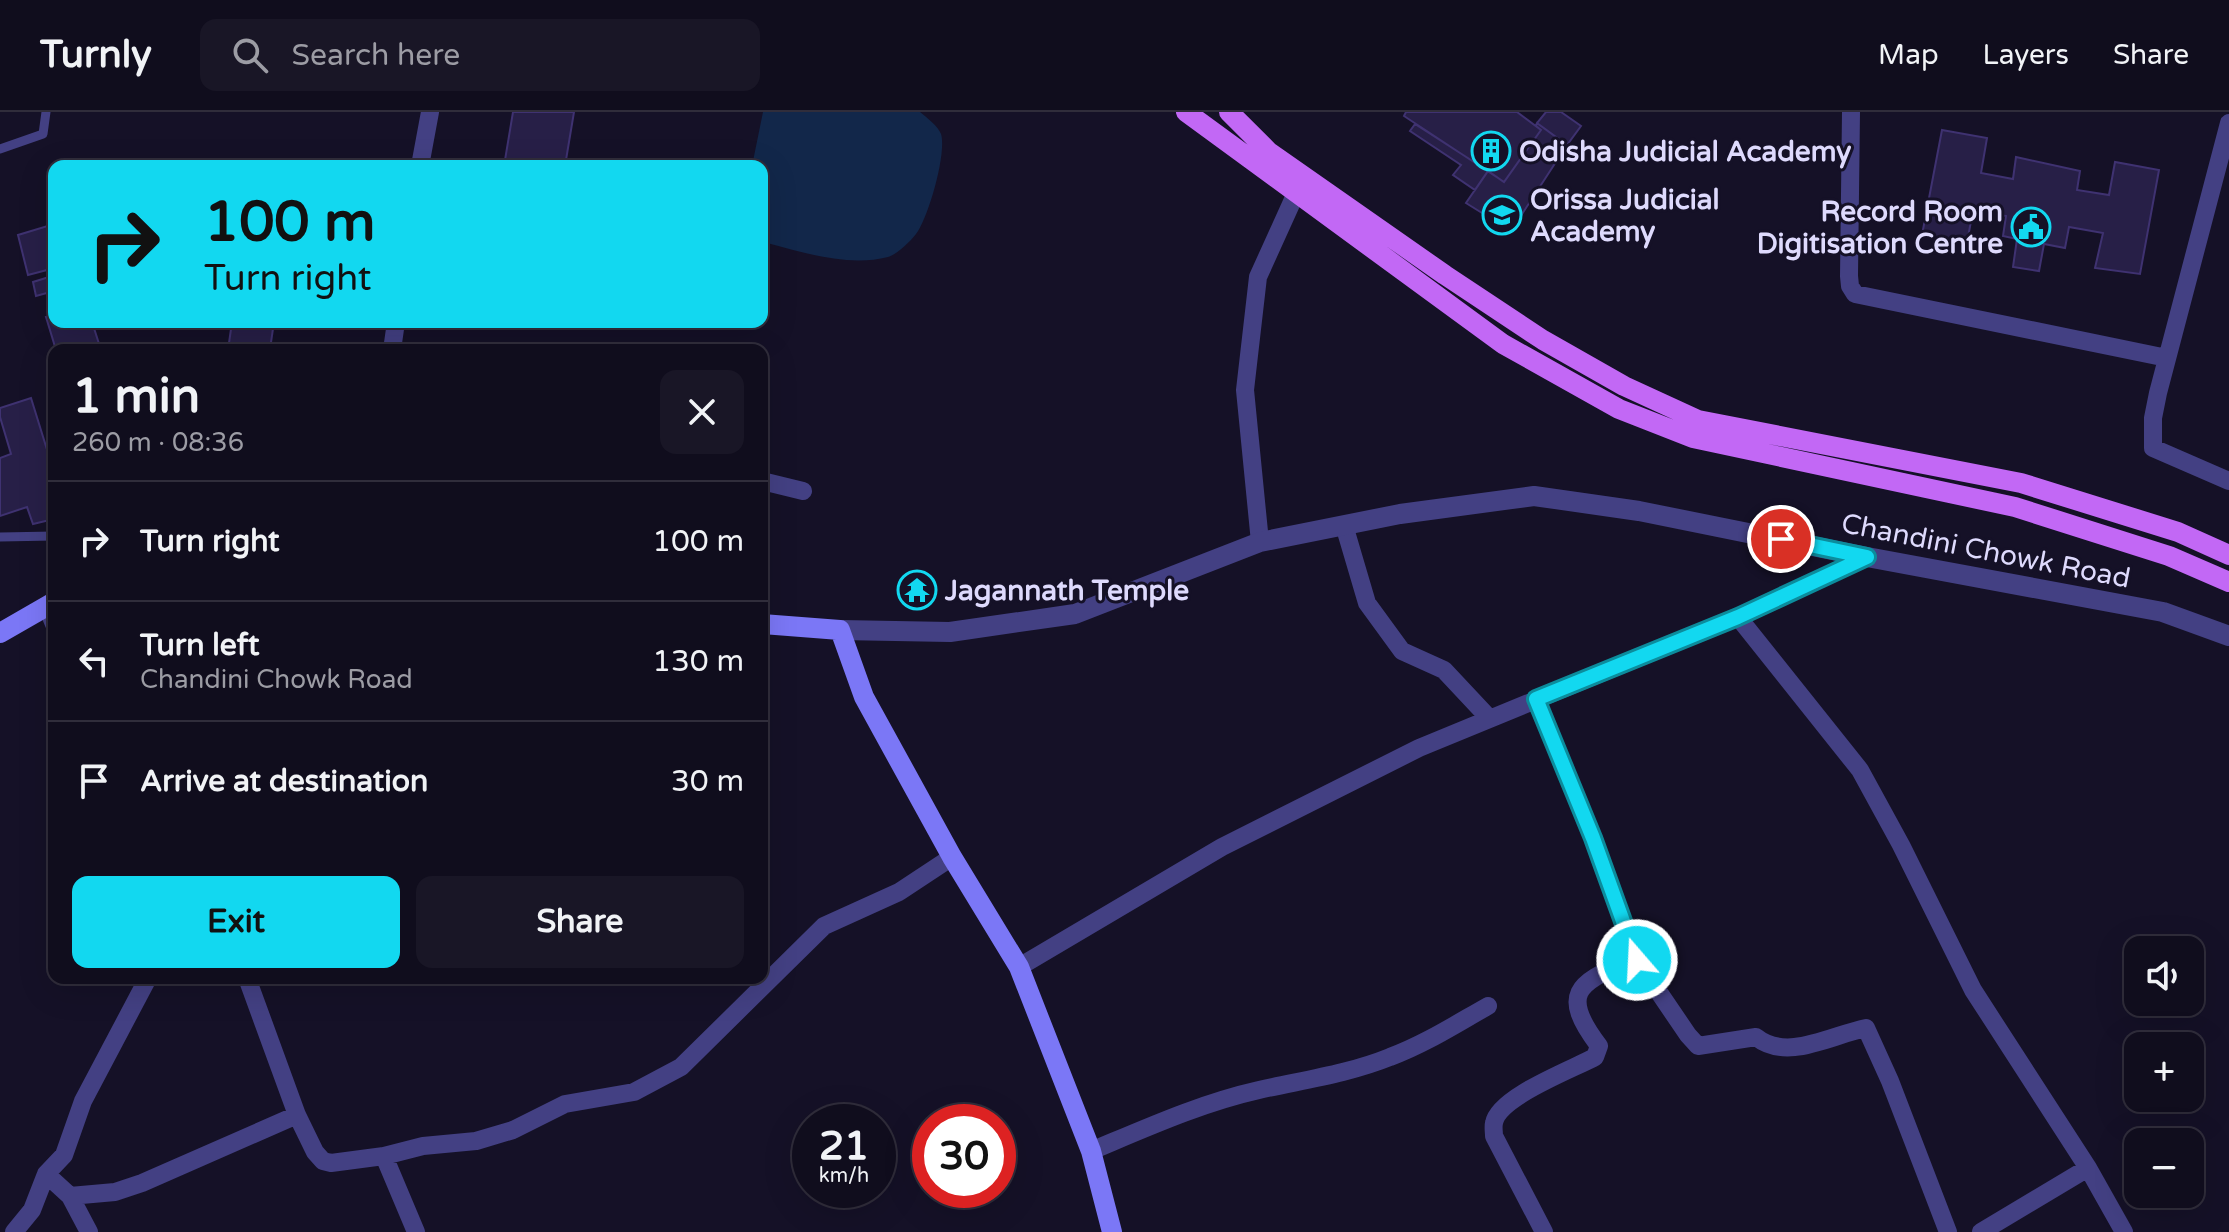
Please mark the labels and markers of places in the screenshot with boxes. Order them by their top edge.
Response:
building icon: Odisha Judicial Academy [1470,130,1512,172]
place label: Odisha Judicial Academy [1519,135,1851,169]
place label: Orissa Judicial Academy [1530,183,1719,249]
school or university icon: Orissa Judicial Academy [1481,194,1523,236]
place label: Record Room Digitisation Centre [1757,195,2003,261]
public building icon: Record Room Digitisation Centre [2010,206,2052,248]
pin [1747,505,1815,573]
temple icon: Jagannath Temple [896,569,938,611]
place label: Jagannath Temple [944,574,1189,608]

